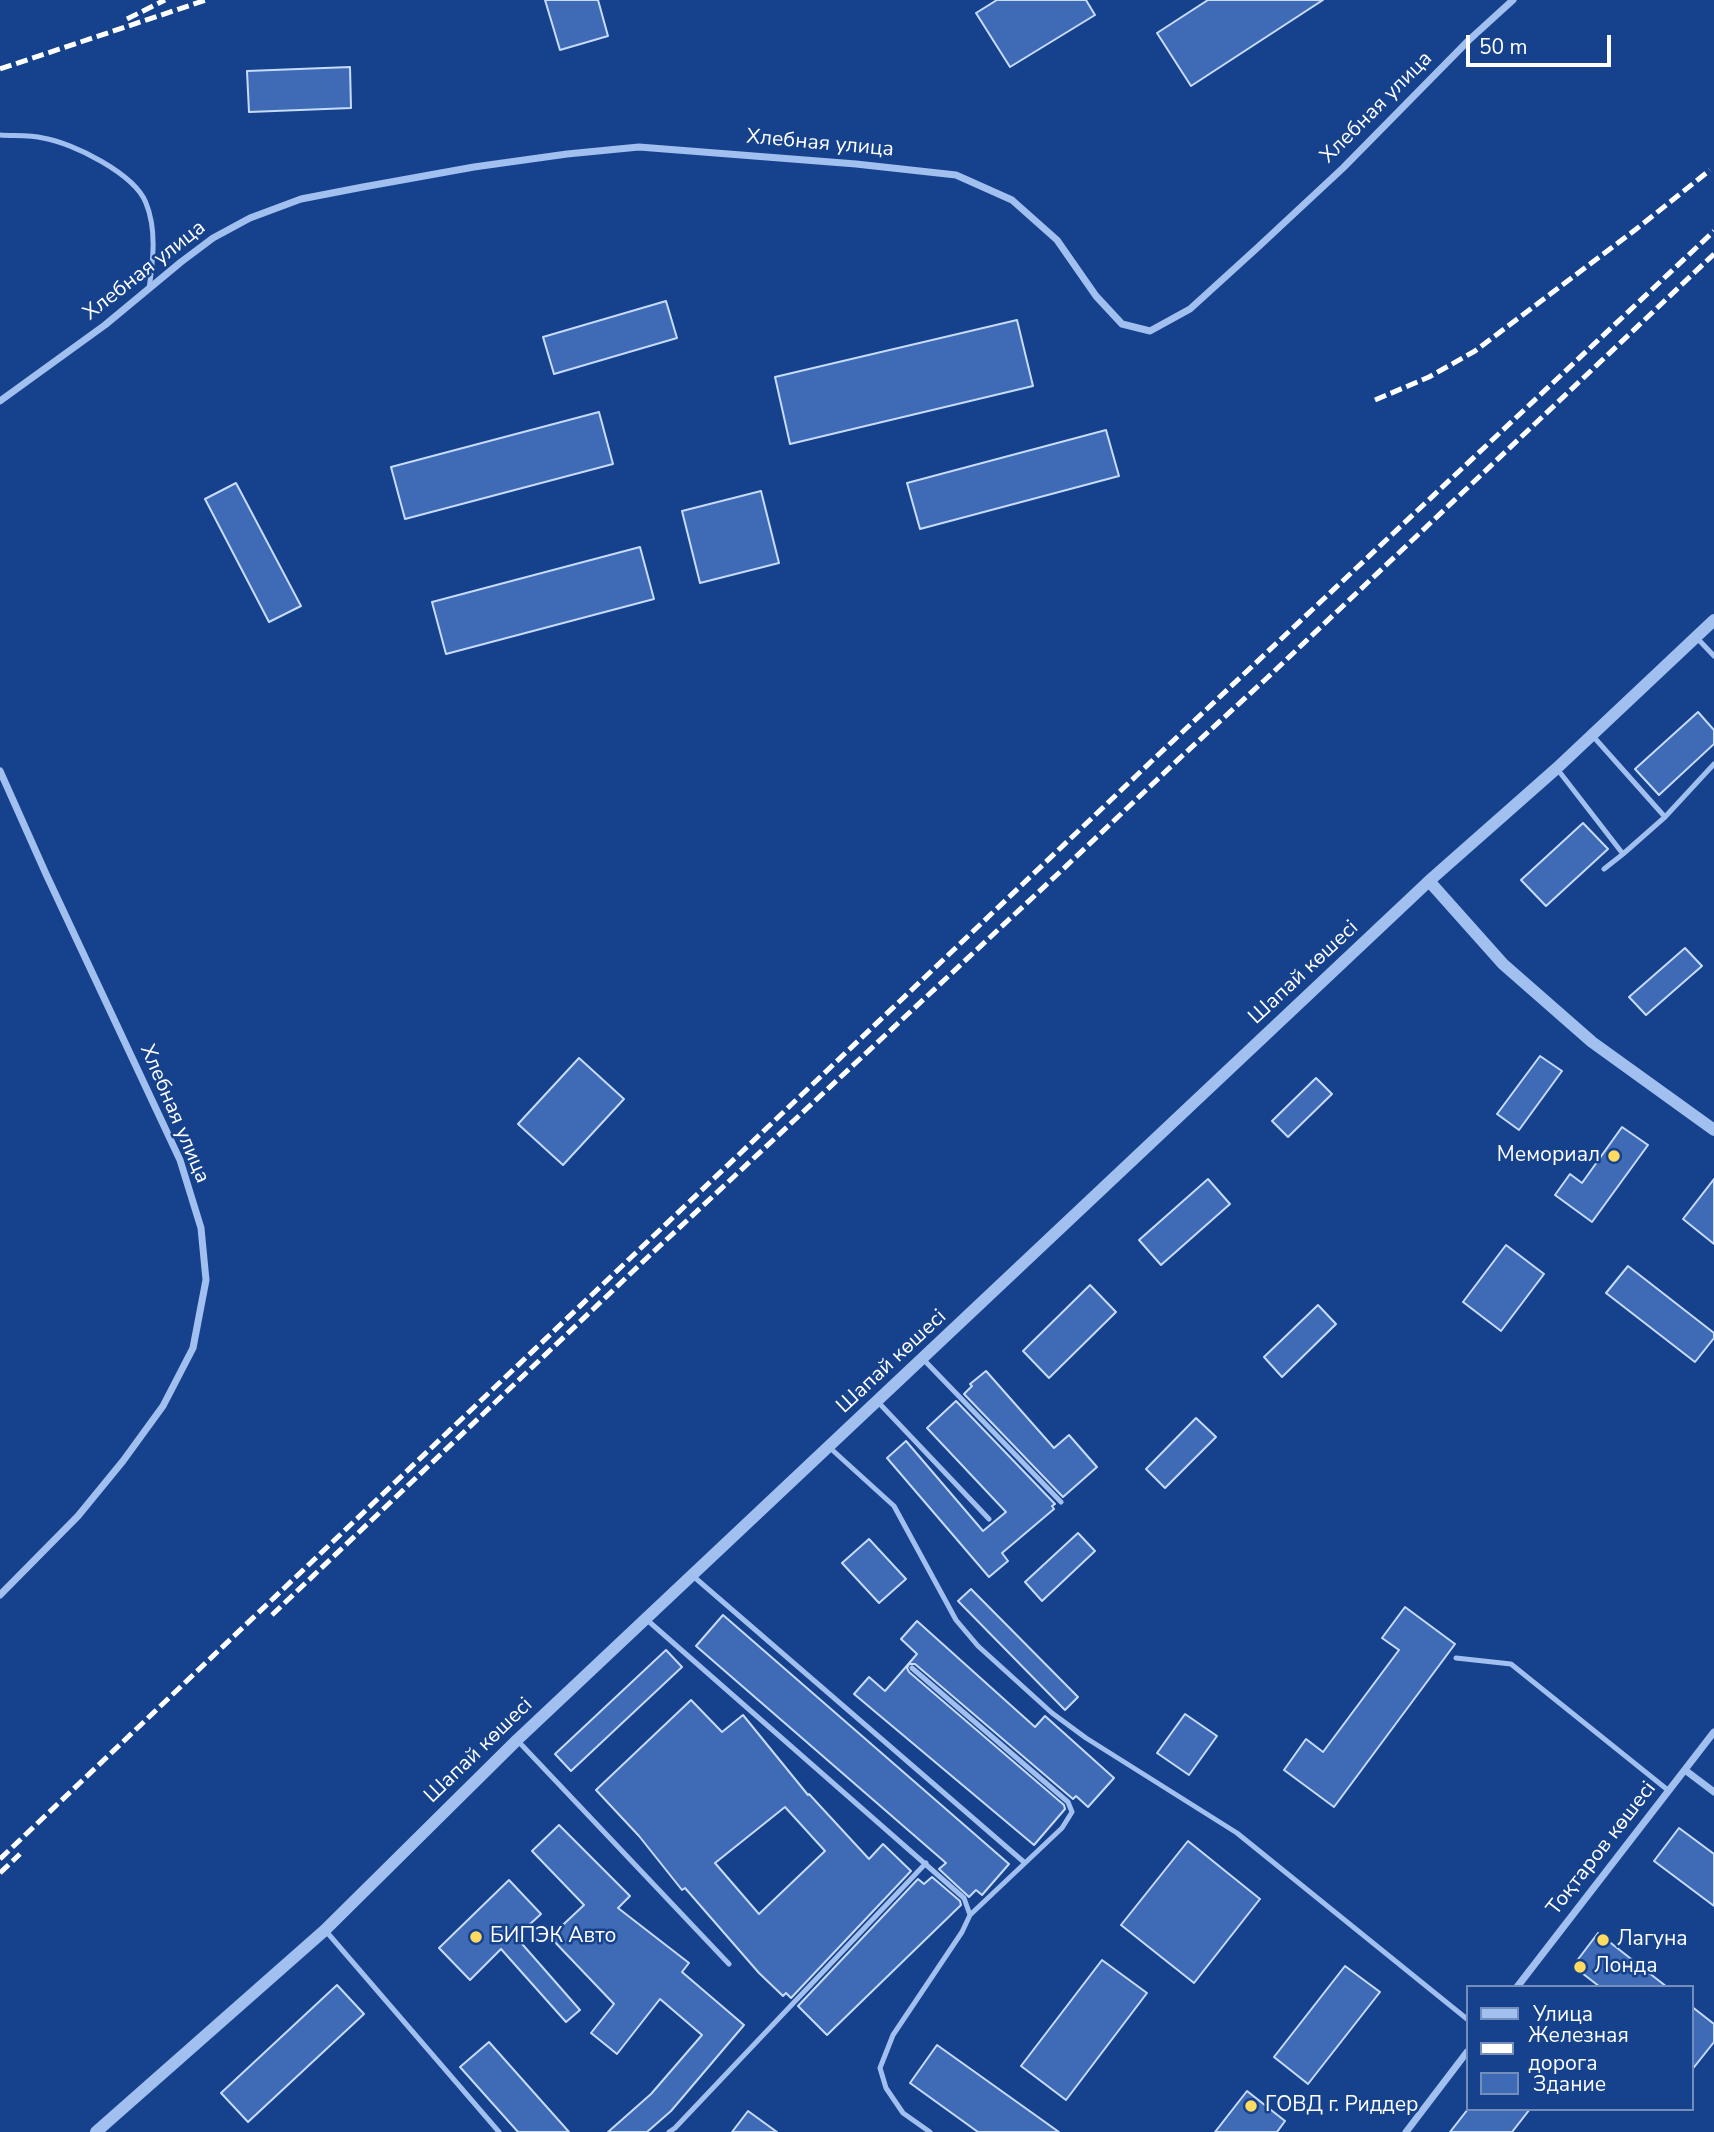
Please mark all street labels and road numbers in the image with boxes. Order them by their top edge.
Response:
street label: Хлебная улица [1316,47,1438,169]
street label: Хлебная улица [745,125,895,163]
street label: Хлебная улица [79,216,211,326]
street label: Шапай көшесі [1244,916,1364,1030]
street label: Хлебная улица [134,1041,214,1187]
street label: Шапай көшесі [832,1305,952,1419]
street label: Шапай көшесі [420,1693,538,1809]
street label: Тоқтаров көшесі [1542,1777,1662,1921]

